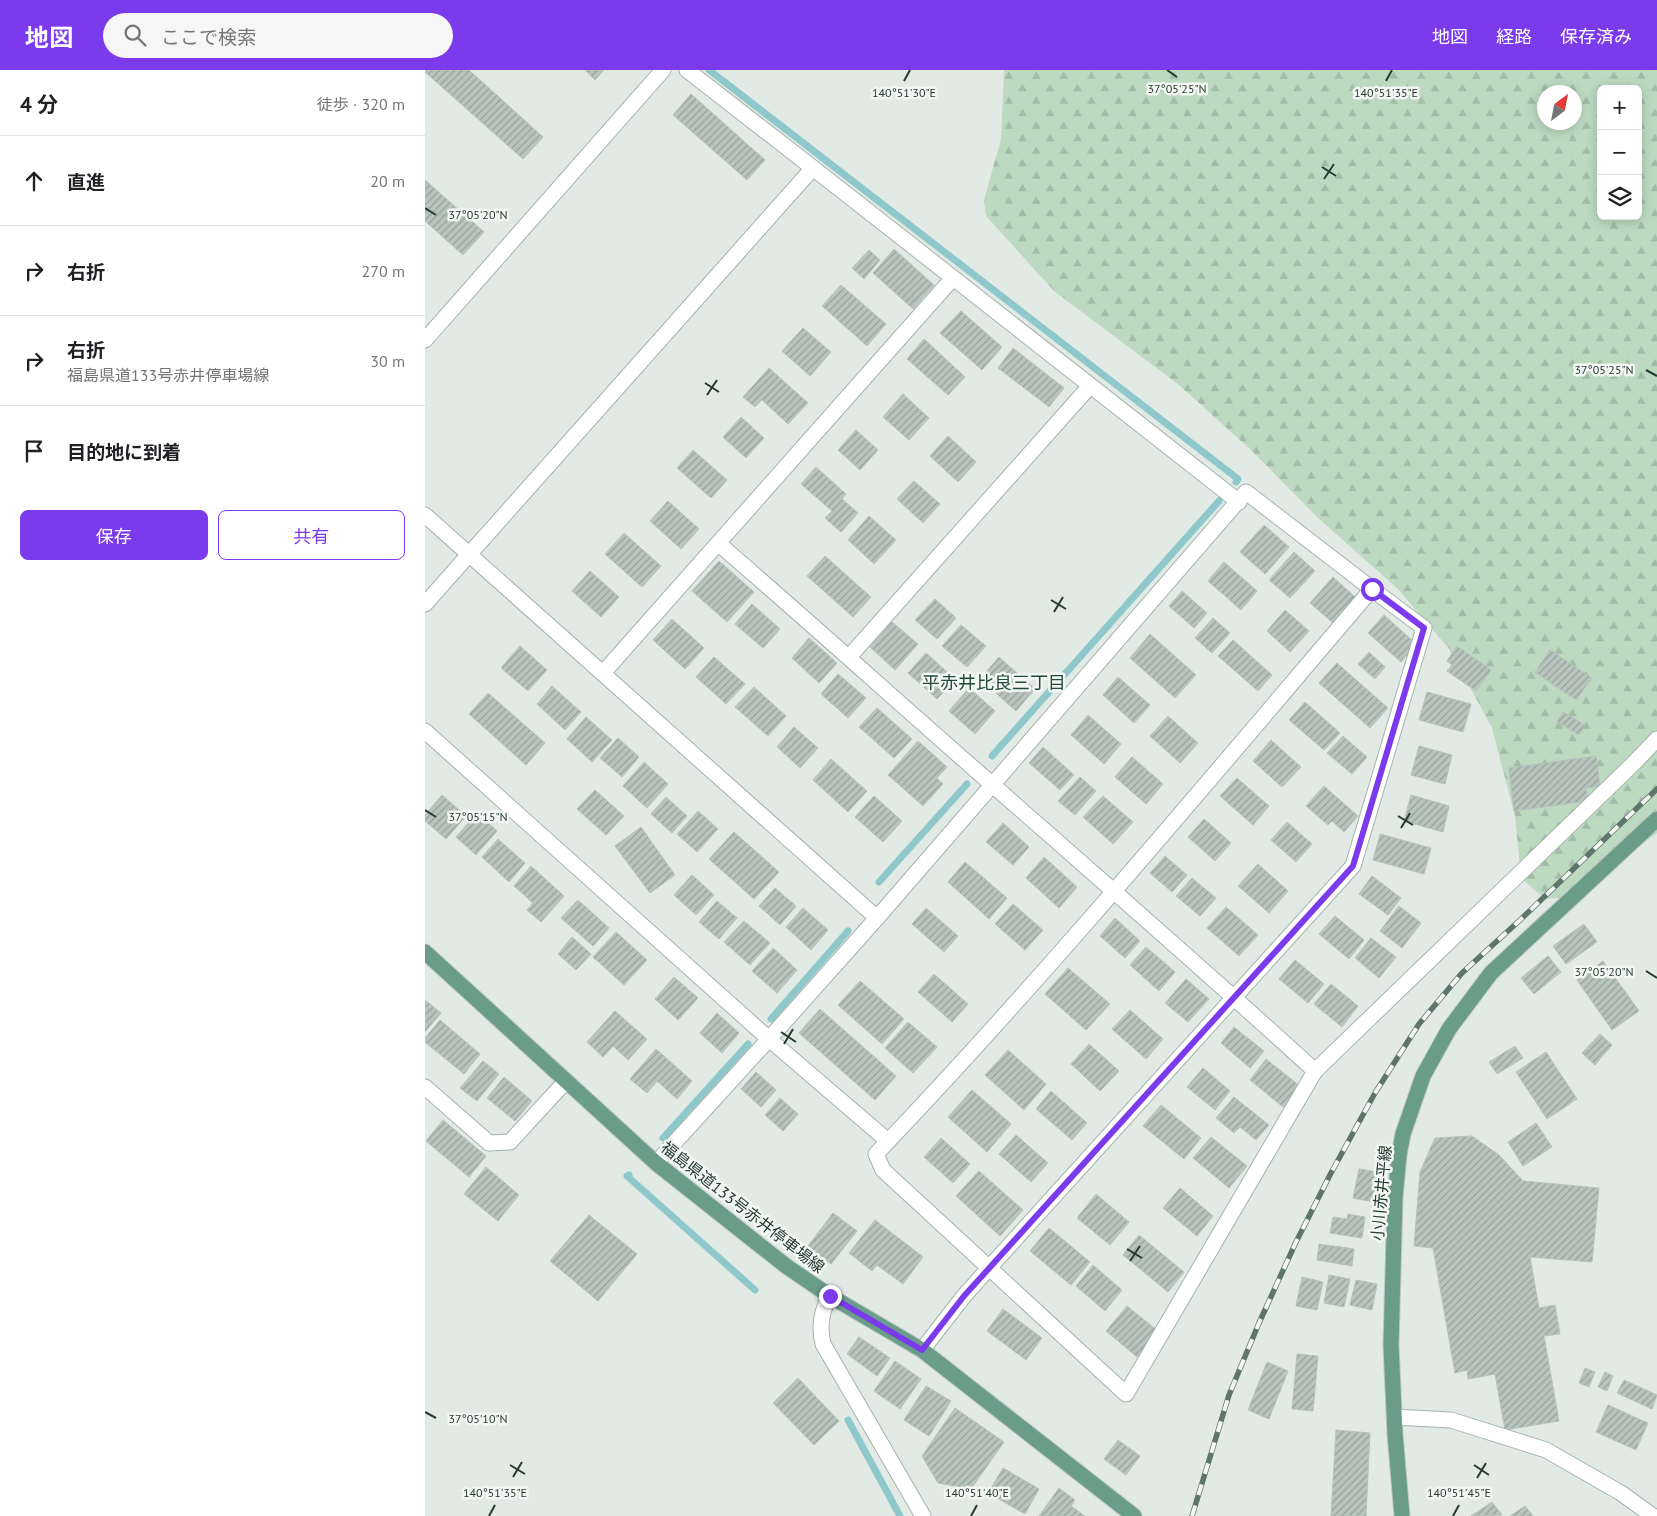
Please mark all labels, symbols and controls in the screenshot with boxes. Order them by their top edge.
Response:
search box [103,13,453,58]
icon: search [121,21,149,49]
text: 地図 [25,22,73,53]
text: ここで検索 [161,25,256,49]
text: 地図 [1432,25,1468,48]
text: 経路 [1496,25,1532,48]
text: 保存済み [1560,25,1632,48]
text: 37°05'25"N [1147,81,1207,96]
text: 140°51'30"E [872,85,936,100]
text: 140°51'35"E [1354,85,1418,100]
north arrow [1537,85,1582,130]
map controls [1597,85,1642,220]
button: + [1597,85,1642,130]
text: 4 分 [20,91,58,118]
text: 徒歩 · 320 m [317,94,405,114]
button: − [1597,130,1642,175]
icon: ahead [20,167,48,195]
text: 直進 [67,170,105,194]
text: 20 m [370,171,405,191]
button: layers [1597,175,1642,220]
text: 37°05'20"N [448,207,508,222]
icon: right [20,257,48,285]
text: 右折 [67,260,105,284]
text: 270 m [362,261,405,281]
text: 右折 [67,338,105,362]
icon: right [20,347,48,375]
text: 30 m [370,351,405,371]
text: 37°05'25"N [1574,362,1634,377]
text: 福島県道133号赤井停車場線 [67,365,269,385]
icon: arrive [20,437,48,465]
text: 目的地に到着 [67,440,181,464]
button: 保存 [20,510,208,560]
button: 共有 [218,510,405,560]
route start [1361,578,1384,601]
district label: 平赤井比良三丁目 [922,671,1066,694]
text: 37°05'15"N [448,809,508,824]
text: 37°05'20"N [1574,964,1634,979]
street label: 福島県道133号赤井停車場線 [657,1137,829,1277]
street label: 小川赤井平線 [1367,1144,1395,1242]
route end [819,1285,842,1308]
text: 37°05'10"N [448,1411,508,1426]
text: 140°51'35"E [463,1485,527,1500]
text: 140°51'40"E [945,1485,1009,1500]
text: 140°51'45"E [1427,1485,1491,1500]

